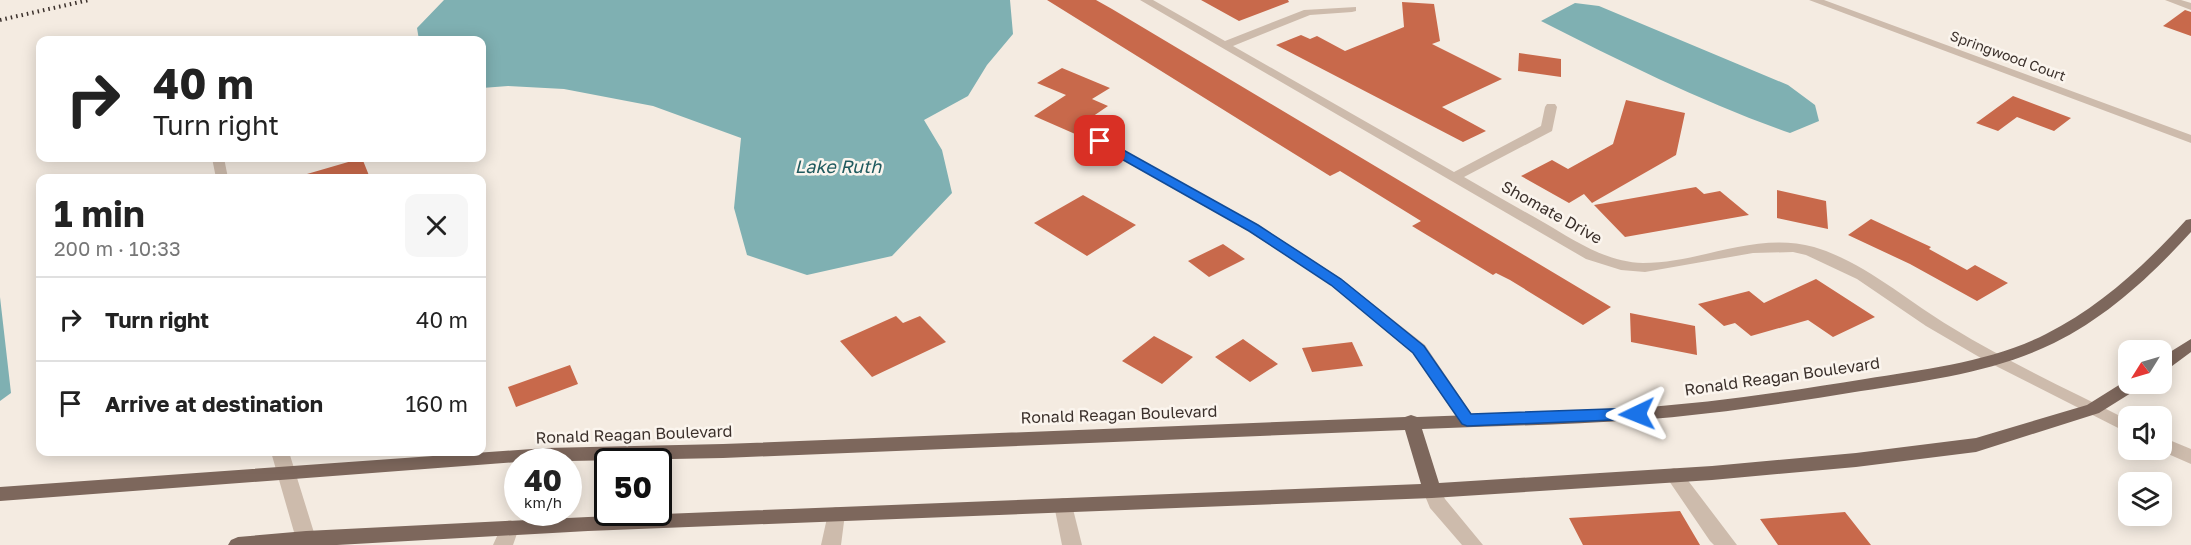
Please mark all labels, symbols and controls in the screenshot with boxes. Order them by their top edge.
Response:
street label: Springwood Court [1948,27,2068,84]
text: 40 m [153,58,254,108]
icon: right [54,60,132,138]
text: Turn right [153,109,279,141]
pin [1074,115,1125,166]
icon: arrive [1083,124,1116,157]
water label: Lake Ruth [795,155,882,177]
street label: Shomate Drive [1498,176,1606,248]
text: 1 min [54,192,145,235]
button: close [405,194,468,257]
text: 200 m · 10:33 [54,236,181,260]
icon: right [54,303,87,336]
text: Turn right [105,306,209,333]
text: 40 m [416,306,468,333]
north arrow [2118,340,2172,394]
map controls [2118,340,2172,526]
street label: Ronald Reagan Boulevard [1683,352,1881,400]
position arrow [1605,382,1669,446]
icon: arrive [54,387,87,420]
text: Arrive at destination [105,390,323,417]
text: 160 m [405,390,468,417]
street label: Ronald Reagan Boulevard [1020,401,1218,427]
button: sound [2118,406,2172,460]
street label: Ronald Reagan Boulevard [535,421,733,447]
speed limit sign: 50 [594,448,672,526]
text: 40 [524,462,562,498]
button: layers [2118,472,2172,526]
text: km/h [524,493,562,511]

